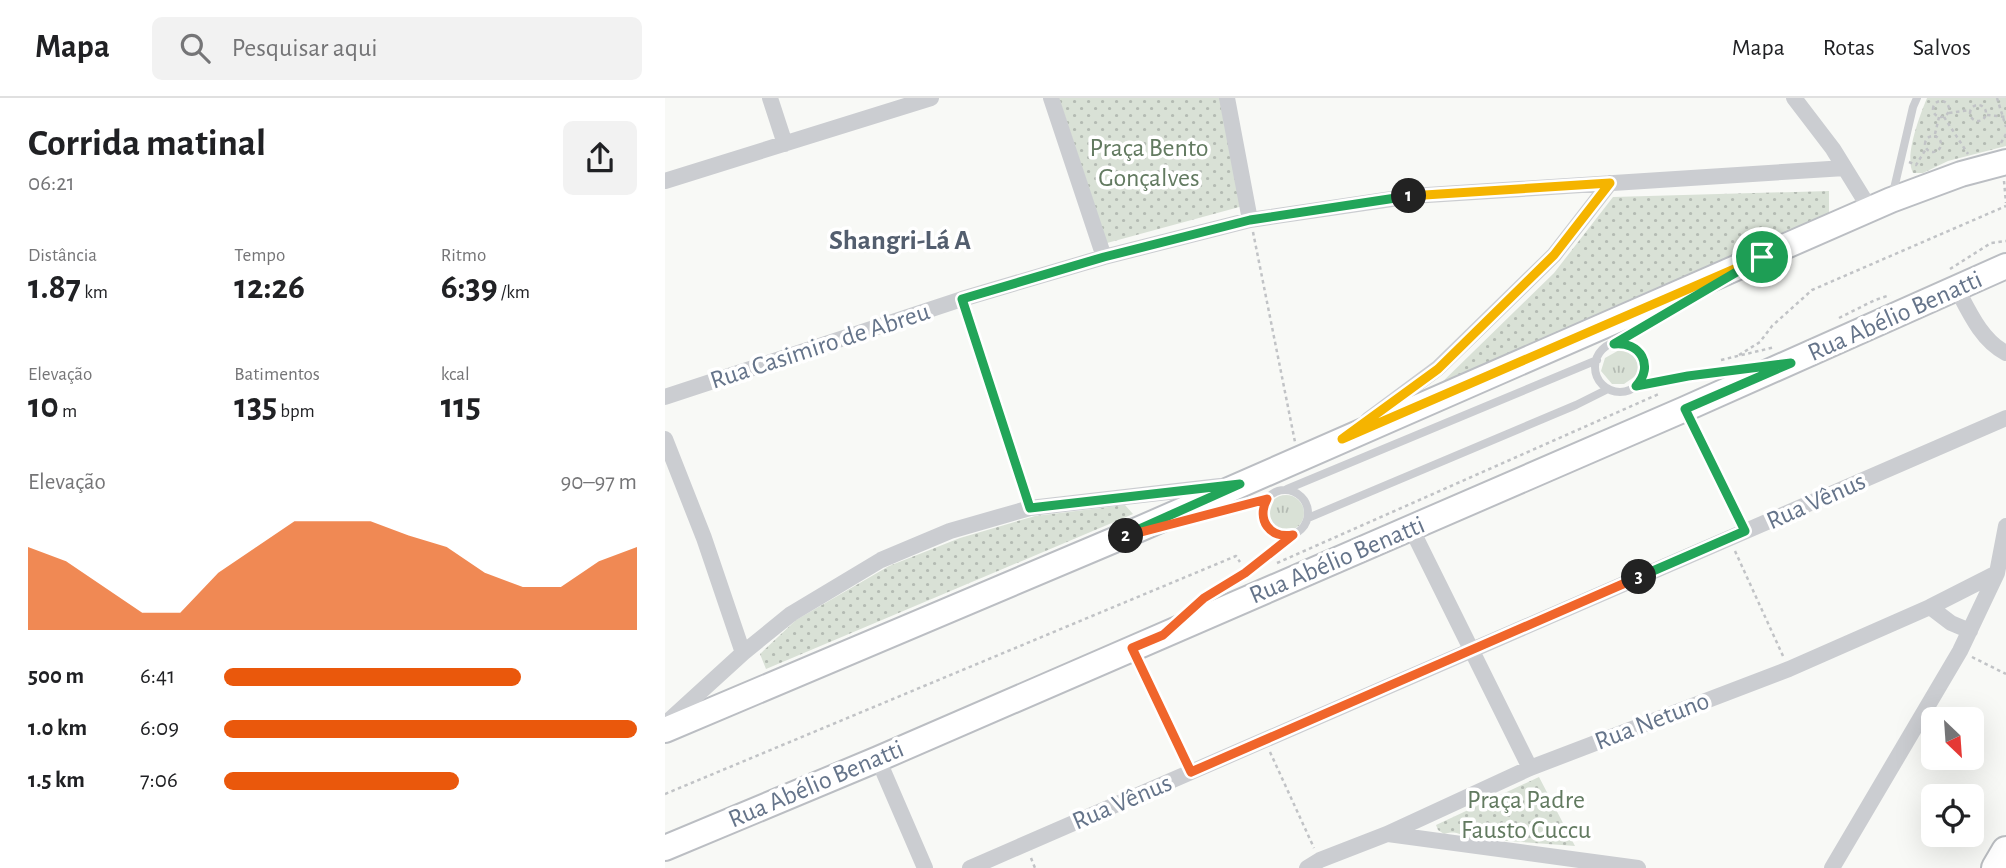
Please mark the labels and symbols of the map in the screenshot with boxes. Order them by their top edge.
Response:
park label: Praça Bento Gonçalves [1089,135,1209,191]
pin: 1 [1391,178,1427,214]
district label: Shangri-Lá A [829,227,971,255]
pin [1732,227,1792,287]
street label: Rua Abélio Benatti [1804,266,1986,366]
street label: Rua Casimiro de Abreu [707,298,933,394]
street label: Rua Vênus [1763,468,1869,534]
street label: Rua Abélio Benatti [1246,511,1428,609]
pin: 2 [1109,518,1143,554]
pin: 3 [1621,560,1657,594]
street label: Rua Netuno [1591,687,1713,755]
north arrow [1921,707,1985,770]
street label: Rua Abélio Benatti [725,735,907,833]
street label: Rua Vênus [1068,769,1176,835]
park label: Praça Padre Fausto Cuccu [1461,787,1591,843]

